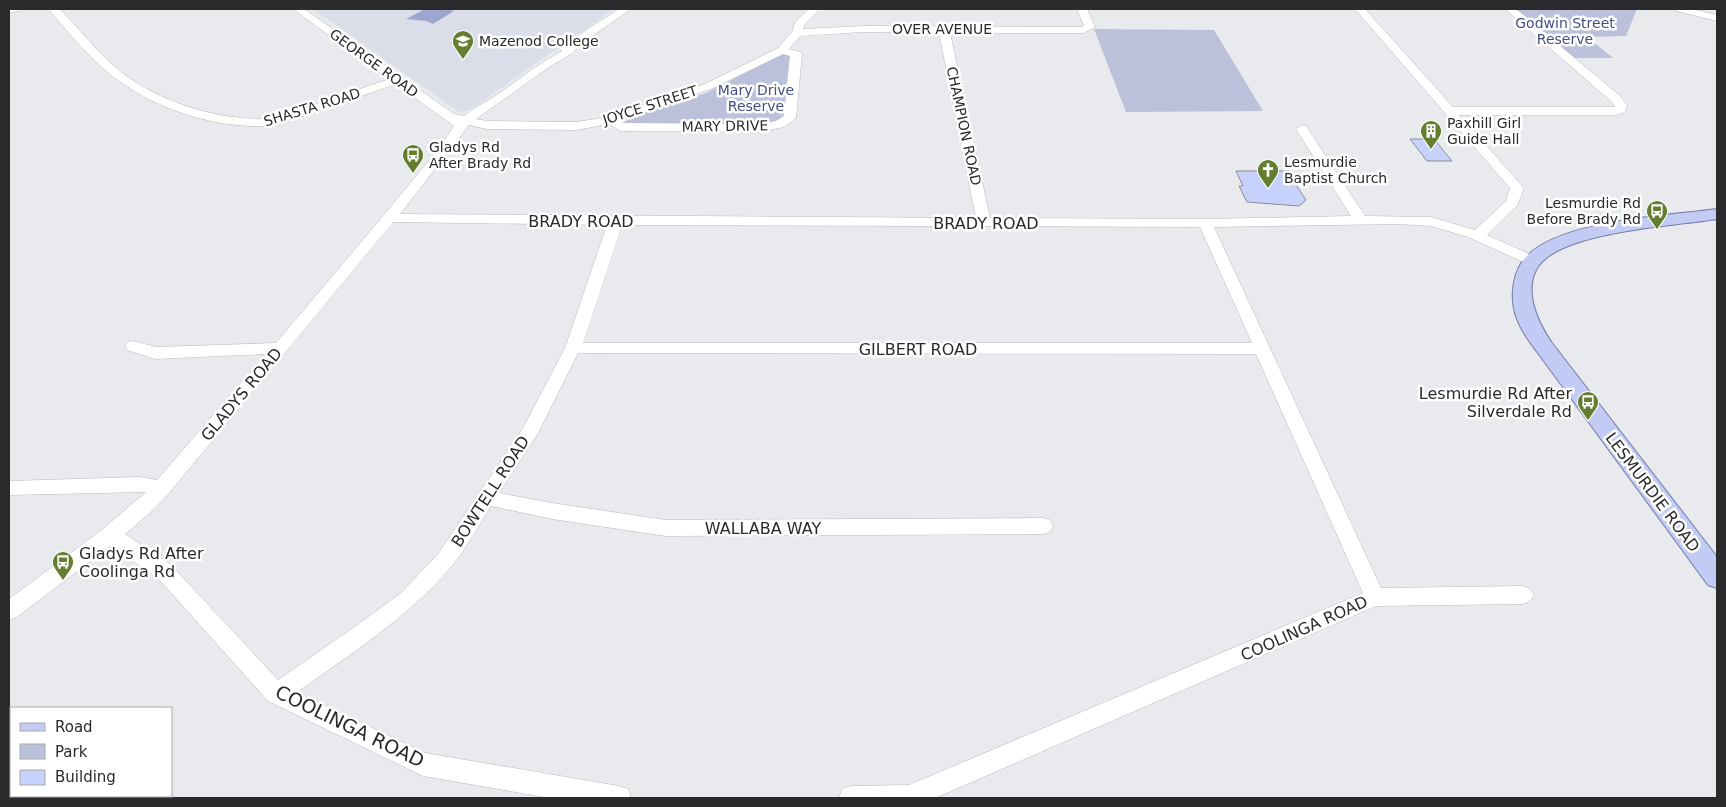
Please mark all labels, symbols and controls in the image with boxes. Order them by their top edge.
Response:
park label: Godwin Street Reserve [1515,15,1615,47]
street label: OVER AVENUE [892,21,992,37]
street label: GEORGE ROAD [327,26,421,100]
school or university icon: Mazenod College [451,29,475,60]
place label: Mazenod College [479,33,599,49]
street label: CHAMPION ROAD [944,65,984,187]
street label: JOYCE STREET [600,82,700,128]
park label: Mary Drive Reserve [718,82,794,114]
street label: SHASTA ROAD [262,85,362,129]
place label: Paxhill Girl Guide Hall [1447,115,1521,147]
street label: MARY DRIVE [682,117,768,135]
building icon: Paxhill Girl Guide Hall [1419,119,1443,150]
place label: Gladys Rd After Brady Rd [429,139,531,171]
bus stop icon: Gladys Rd After Brady Rd [401,143,425,174]
place label: Lesmurdie Baptist Church [1284,154,1387,186]
church icon: Lesmurdie Baptist Church [1256,158,1280,189]
place label: Lesmurdie Rd Before Brady Rd [1527,195,1641,227]
bus stop icon: Lesmurdie Rd Before Brady Rd [1645,199,1669,230]
street label: BRADY ROAD [528,212,634,231]
street label: BRADY ROAD [933,214,1039,233]
street label: GILBERT ROAD [859,340,977,359]
street label: GLADYS ROAD [197,344,286,445]
place label: Lesmurdie Rd After Silverdale Rd [1419,384,1572,421]
bus stop icon: Lesmurdie Rd After Silverdale Rd [1576,390,1600,421]
street label: LESMURDIE ROAD [1601,429,1704,556]
street label: BOWTELL ROAD [447,432,533,550]
street label: WALLABA WAY [705,519,821,538]
place label: Gladys Rd After Coolinga Rd [79,544,204,581]
bus stop icon: Gladys Rd After Coolinga Rd [51,550,75,581]
street label: COOLINGA ROAD [1238,592,1371,665]
street label: COOLINGA ROAD [272,680,428,772]
legend [10,707,172,797]
text: Road [55,718,93,736]
text: Park [55,743,88,761]
text: Building [55,768,116,786]

